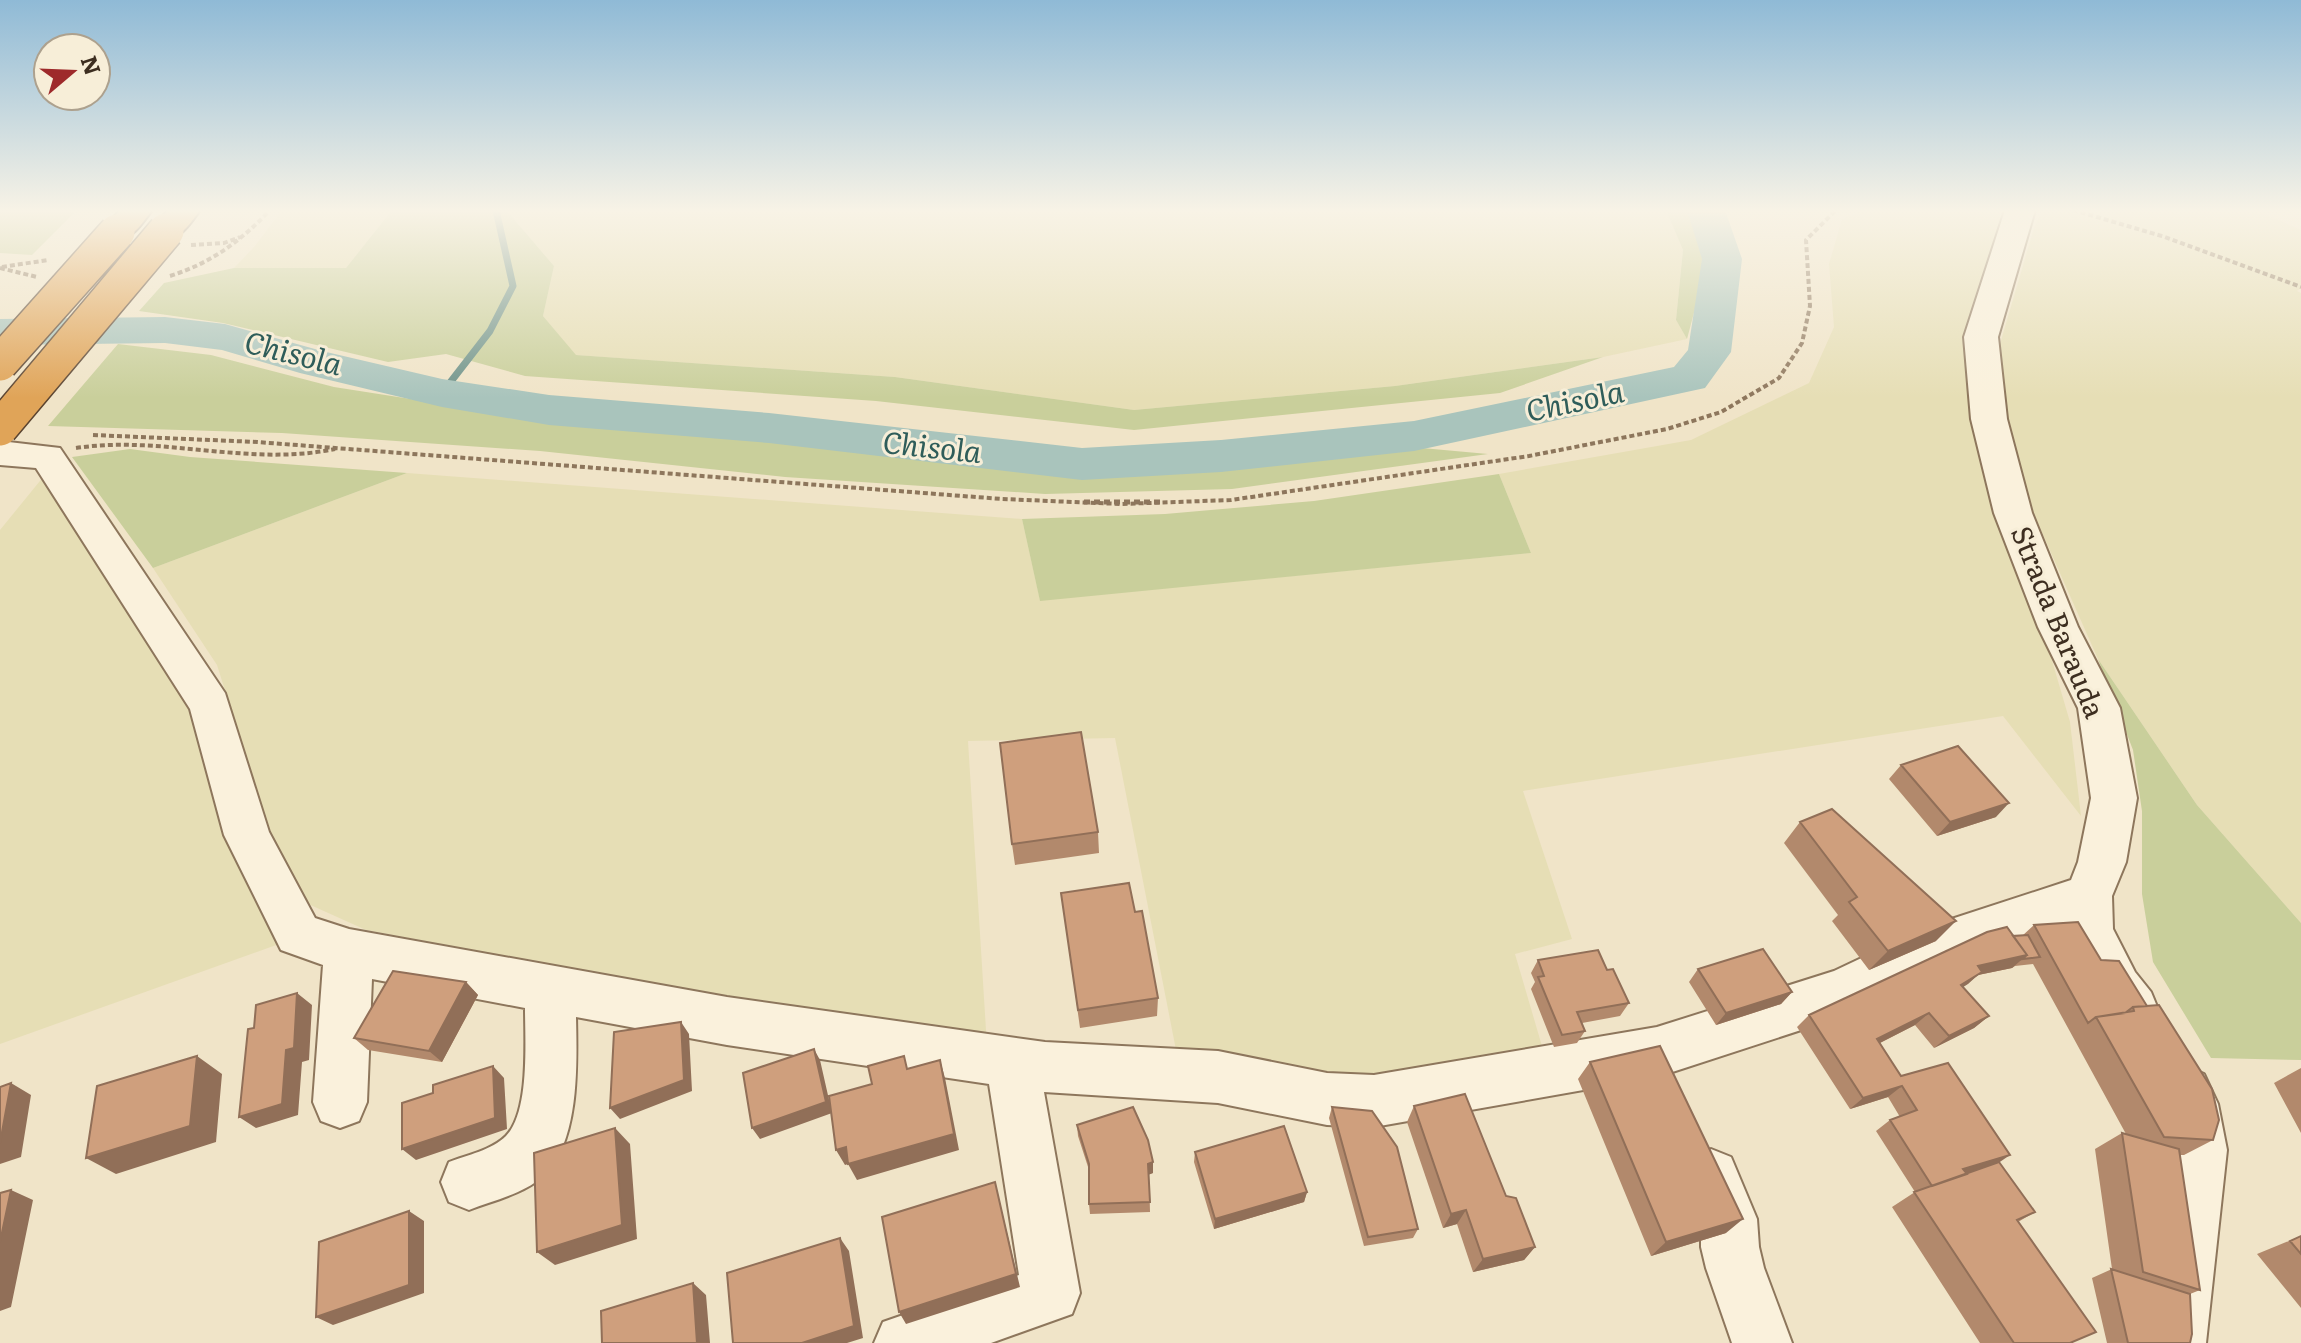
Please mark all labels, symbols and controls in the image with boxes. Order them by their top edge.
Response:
north arrow [32,32,112,112]
text: N [74,51,111,79]
water label: Chisola [240,318,347,384]
water label: Chisola [1521,367,1627,431]
water label: Chisola [881,418,984,472]
street label: Strada Barauda [2002,519,2118,724]

